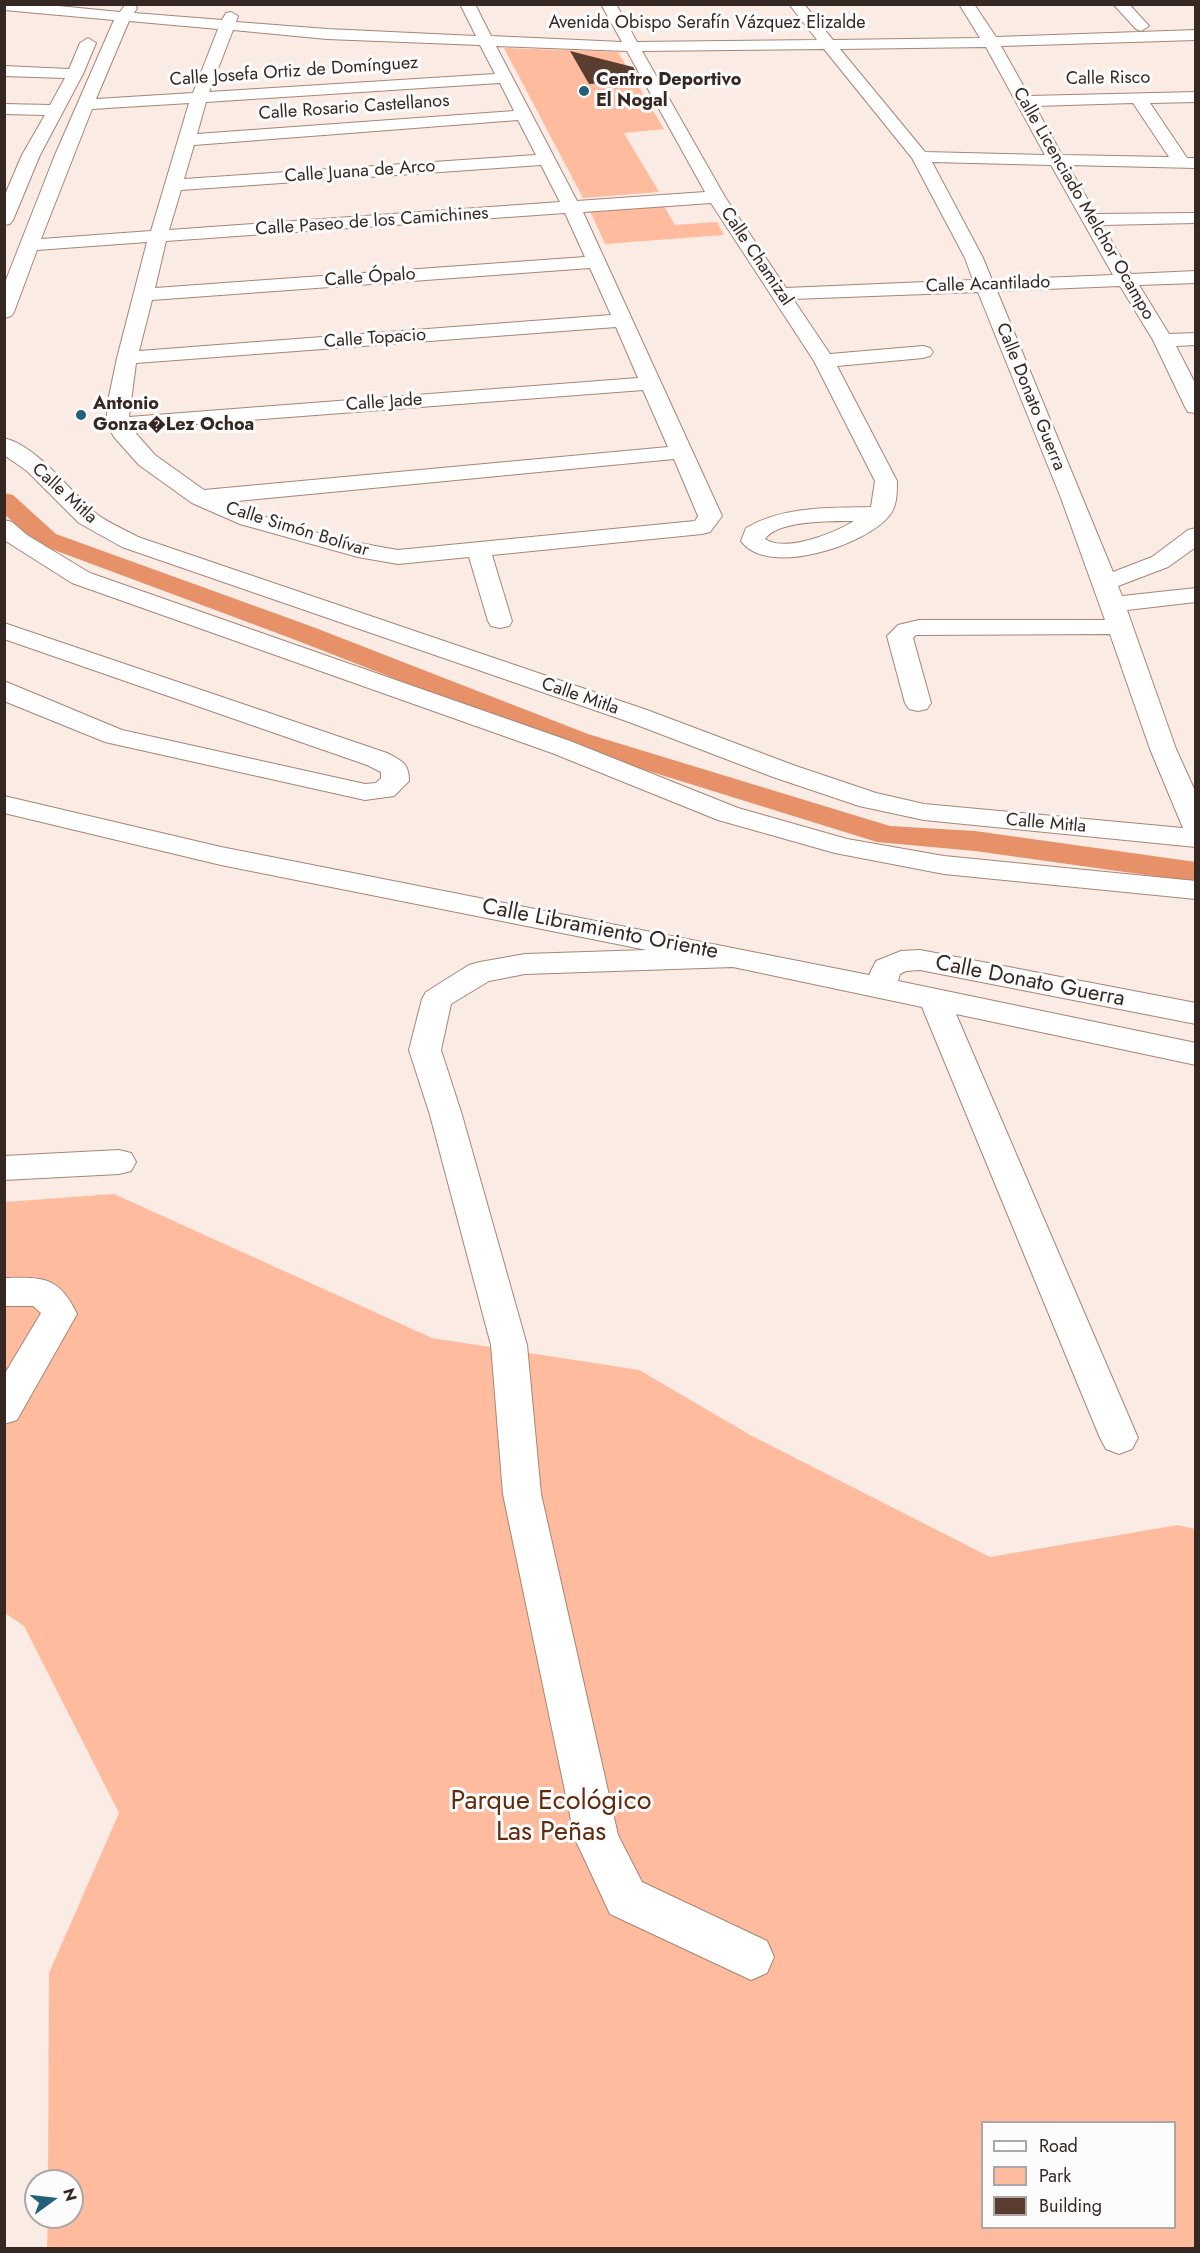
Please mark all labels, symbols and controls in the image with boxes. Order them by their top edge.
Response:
street label: Avenida Obispo Serafín Vázquez Elizalde [548,13,866,35]
street label: Calle Josefa Ortiz de Domínguez [169,53,419,91]
street label: Calle Risco [1066,67,1150,91]
place label: Centro Deportivo El Nogal [596,70,741,112]
marker: Centro Deportivo El Nogal [577,84,591,98]
street label: Calle Licenciado Melchor Ocampo [1008,84,1158,324]
street label: Calle Rosario Castellanos [258,91,450,125]
street label: Calle Juana de Arco [284,156,436,188]
street label: Calle Paseo de los Camichines [255,203,489,241]
street label: Calle Chamizal [715,204,797,310]
street label: Calle Ópalo [324,264,416,292]
street label: Calle Acantilado [925,272,1051,298]
street label: Calle Donato Guerra [991,320,1069,474]
street label: Calle Topacio [323,325,427,353]
street label: Calle Jade [345,390,423,416]
place label: Antonio Gonza�Lez Ochoa [93,394,254,436]
marker: Antonio Gonza�Lez Ochoa [74,408,88,422]
street label: Calle Mitla [27,459,101,529]
street label: Calle Simón Bolívar [223,498,371,562]
street label: Calle Mitla [539,674,621,720]
street label: Calle Mitla [1005,810,1087,838]
street label: Calle Libramiento Oriente [480,894,720,966]
street label: Calle Donato Guerra [933,951,1127,1013]
park label: Parque Ecológico Las Peñas [451,1786,651,1849]
legend [981,2121,1176,2229]
text: Road [1039,2133,1078,2159]
text: Park [1039,2163,1071,2189]
north arrow [24,2169,84,2229]
text: N [57,2186,83,2204]
text: Building [1039,2193,1102,2219]

